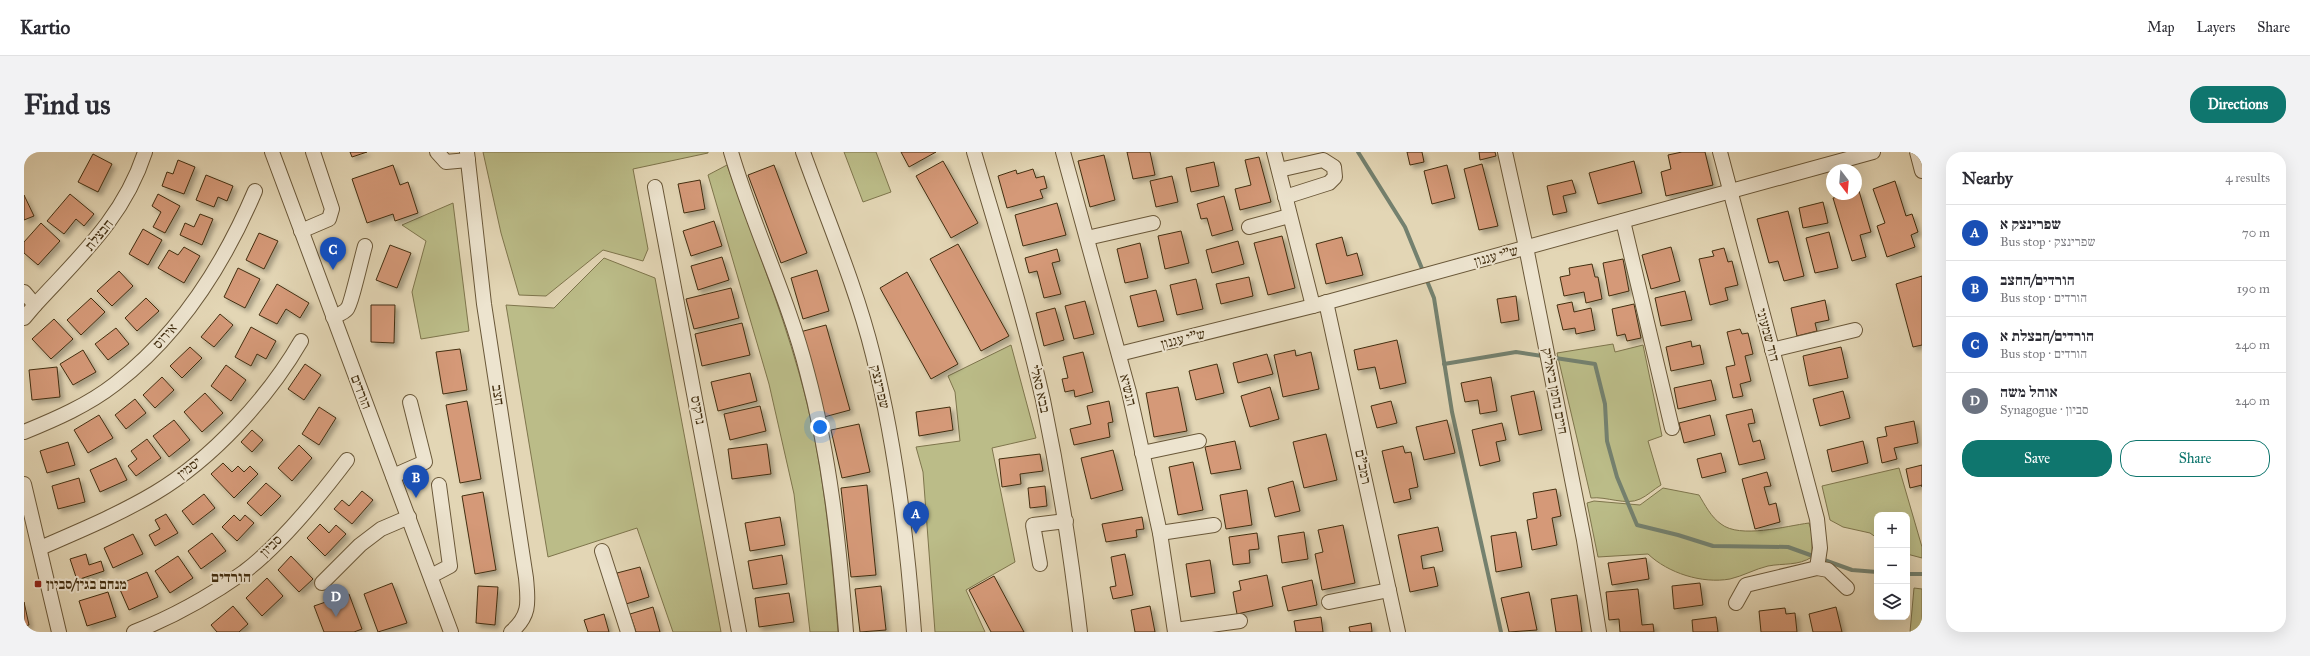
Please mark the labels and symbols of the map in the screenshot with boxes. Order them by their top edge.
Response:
north arrow [1826,164,1862,200]
street label: חבצלת [81,216,117,254]
pin: C [320,237,346,270]
street label: ש"י עגנון [1472,242,1520,270]
street label: דוד שמעוני [1753,306,1783,364]
street label: אירוס [149,320,181,352]
street label: ש"י עגנון [1159,325,1207,353]
street label: חיים נחמן ביאליק [1538,346,1572,436]
street label: שפרינצק [867,363,893,411]
street label: בבא סאלי [1026,363,1054,415]
street label: הורדים [347,372,375,412]
street label: הנשיא [1116,372,1140,408]
street label: חצב [488,383,508,407]
street label: נרקיס [687,394,709,426]
your location [810,417,830,437]
street label: רמב"ם [1351,448,1375,486]
street label: יסמין [174,453,204,483]
pin: B [403,465,429,498]
pin: A [903,501,929,534]
street label: סביון [256,531,286,561]
district label: הורדים [211,568,251,586]
place label: מנחם בגין/סביון [46,576,127,593]
marker: מנחם בגין/סביון [33,579,43,589]
pin: D [323,584,349,617]

